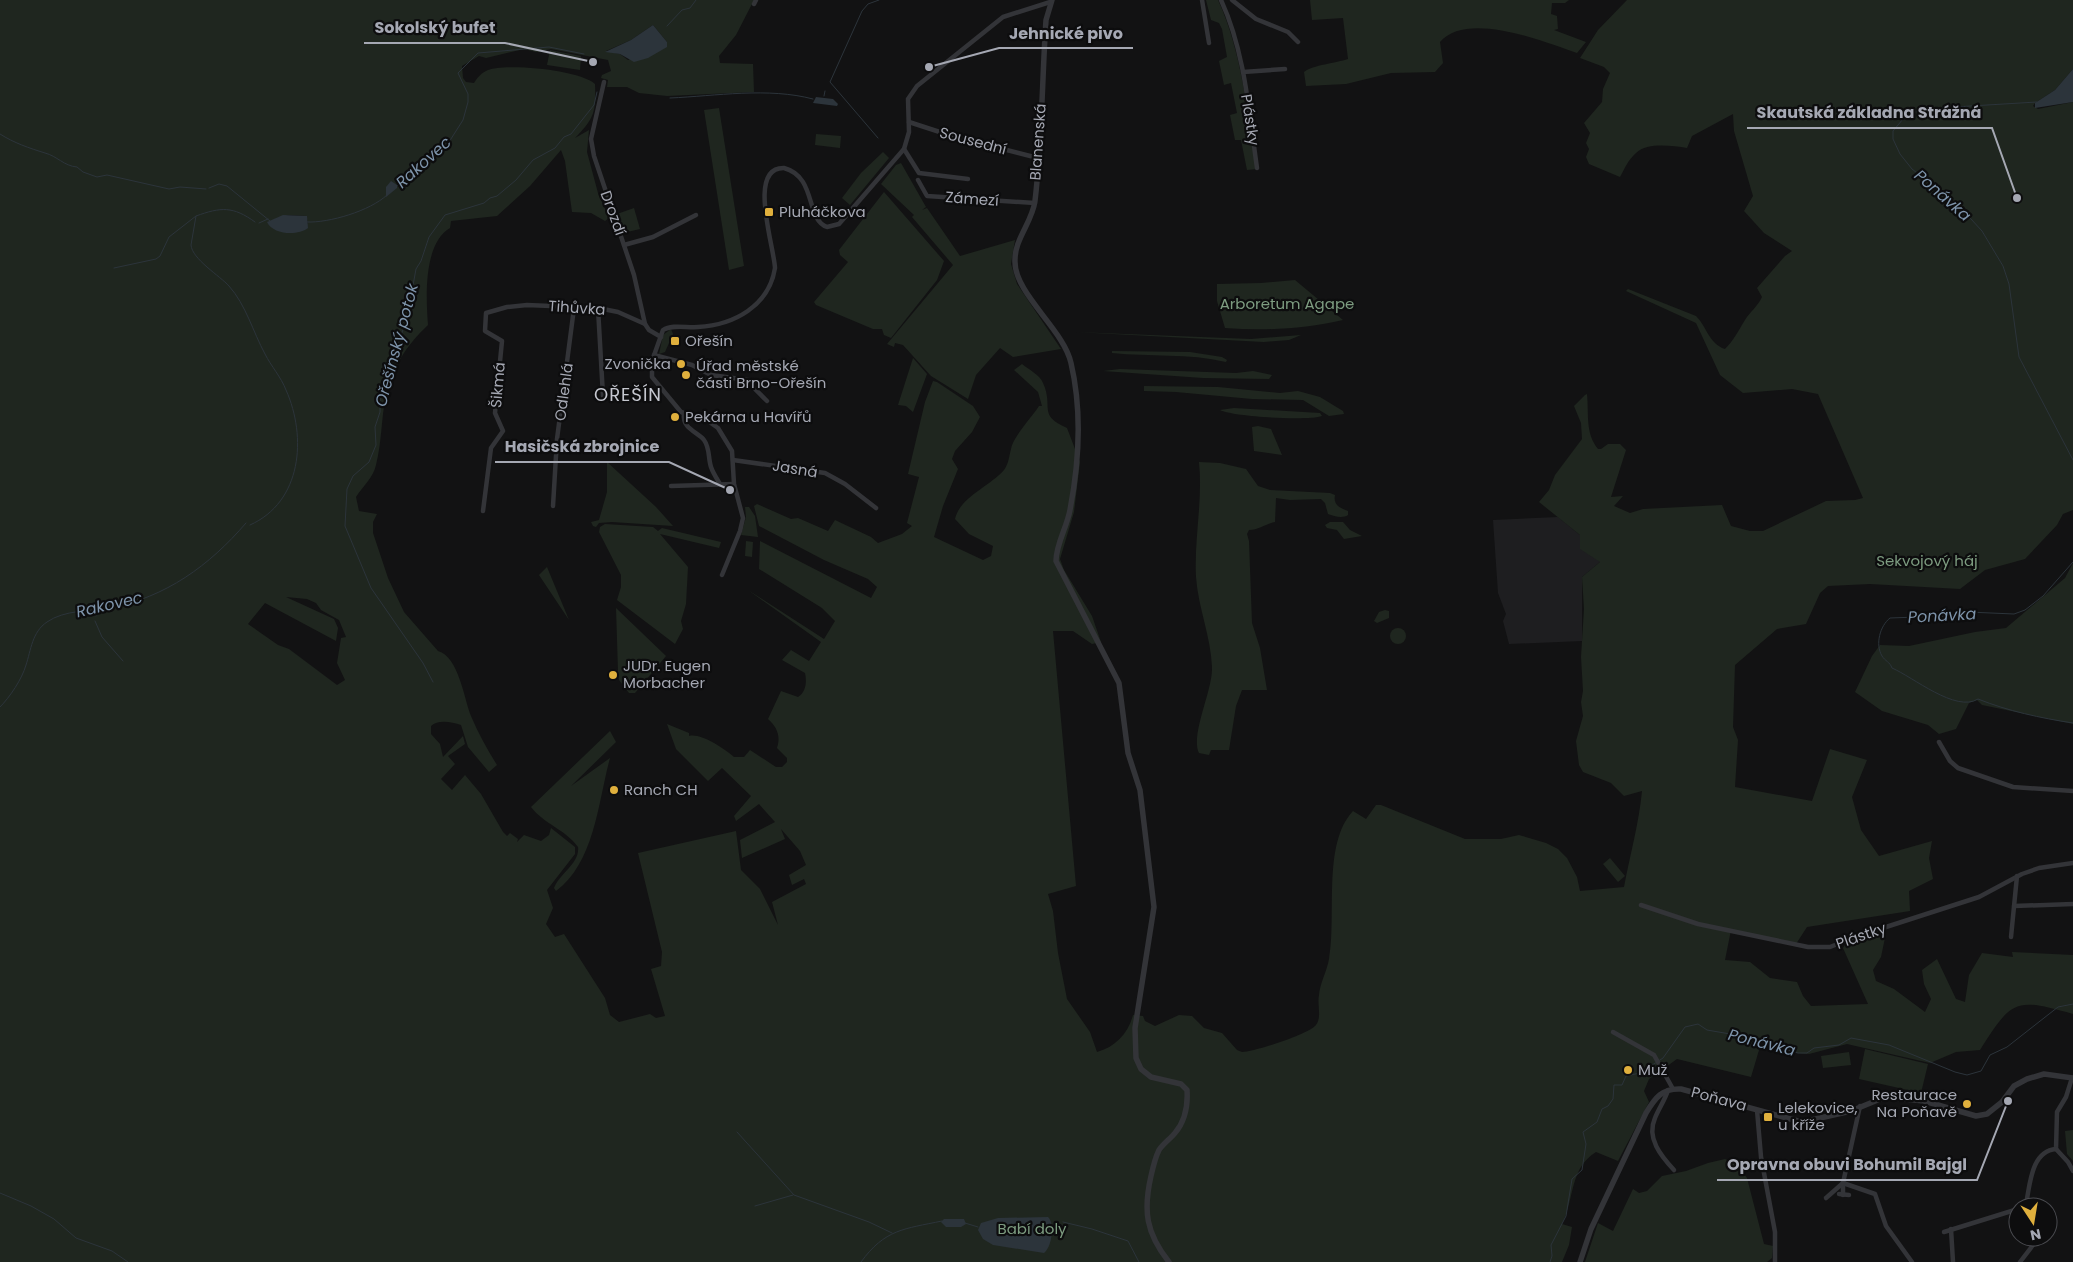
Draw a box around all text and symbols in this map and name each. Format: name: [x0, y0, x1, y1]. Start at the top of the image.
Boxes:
callout: Sokolský bufet: [364, 12, 505, 43]
text: Sokolský bufet: [375, 16, 495, 39]
callout: Jehnické pivo: [999, 17, 1133, 48]
text: Jehnické pivo: [1009, 22, 1123, 45]
street label: Plástky: [1236, 93, 1265, 148]
callout: Skautská základna Strážná: [1747, 97, 1992, 128]
text: Skautská základna Strážná: [1757, 101, 1981, 124]
street label: Blanenská: [1024, 103, 1051, 181]
street label: Sousední: [937, 122, 1009, 160]
water label: Rakovec: [391, 131, 456, 194]
water label: Ponávka: [1909, 164, 1976, 227]
street label: Zámezí: [945, 186, 1000, 211]
street label: Drozdí: [596, 187, 631, 239]
place label: Pluháčkova: [779, 201, 866, 222]
marker: Pluháčkova: [763, 206, 775, 218]
water label: Ořešínský potok: [369, 280, 424, 409]
park label: Arboretum Agape: [1220, 293, 1354, 314]
street label: Tihůvka: [548, 295, 606, 320]
place label: Ořešín: [685, 330, 733, 351]
marker: Ořešín: [669, 335, 681, 347]
place label: Zvonička: [605, 353, 671, 374]
place label: Úřad městské části Brno-Ořešín: [696, 355, 826, 393]
marker: Zvonička: [675, 358, 687, 370]
street label: Šikmá: [485, 361, 510, 409]
street label: Odlehlá: [549, 362, 578, 422]
marker: Úřad městské části Brno-Ořešín: [680, 369, 692, 381]
district label: OŘEŠÍN: [594, 382, 662, 407]
place label: Pekárna u Havířů: [685, 406, 812, 427]
marker: Pekárna u Havířů: [669, 411, 681, 423]
callout: Hasičská zbrojnice: [495, 431, 669, 462]
text: Hasičská zbrojnice: [505, 435, 659, 458]
street label: Jasná: [771, 455, 819, 482]
park label: Sekvojový háj: [1876, 550, 1978, 571]
water label: Rakovec: [74, 586, 145, 623]
water label: Ponávka: [1907, 602, 1977, 629]
place label: JUDr. Eugen Morbacher: [623, 655, 711, 693]
marker: JUDr. Eugen Morbacher: [607, 669, 619, 681]
place label: Ranch CH: [624, 779, 698, 800]
marker: Ranch CH: [608, 784, 620, 796]
street label: Plástky: [1833, 917, 1889, 954]
water label: Ponávka: [1726, 1023, 1798, 1062]
place label: Muž: [1638, 1059, 1668, 1080]
marker: Muž: [1622, 1064, 1634, 1076]
street label: Poňava: [1689, 1081, 1749, 1116]
place label: Restaurace Na Poňavě: [1871, 1084, 1957, 1122]
place label: Lelekovice, u kříže: [1778, 1097, 1858, 1135]
marker: Restaurace Na Poňavě: [1961, 1098, 1973, 1110]
marker: Lelekovice, u kříže: [1762, 1111, 1774, 1123]
callout: Opravna obuvi Bohumil Bajgl: [1717, 1149, 1977, 1180]
text: Opravna obuvi Bohumil Bajgl: [1727, 1153, 1967, 1176]
north arrow: [2008, 1197, 2058, 1247]
park label: Babí doly: [997, 1218, 1067, 1239]
text: N: [2028, 1224, 2043, 1246]

